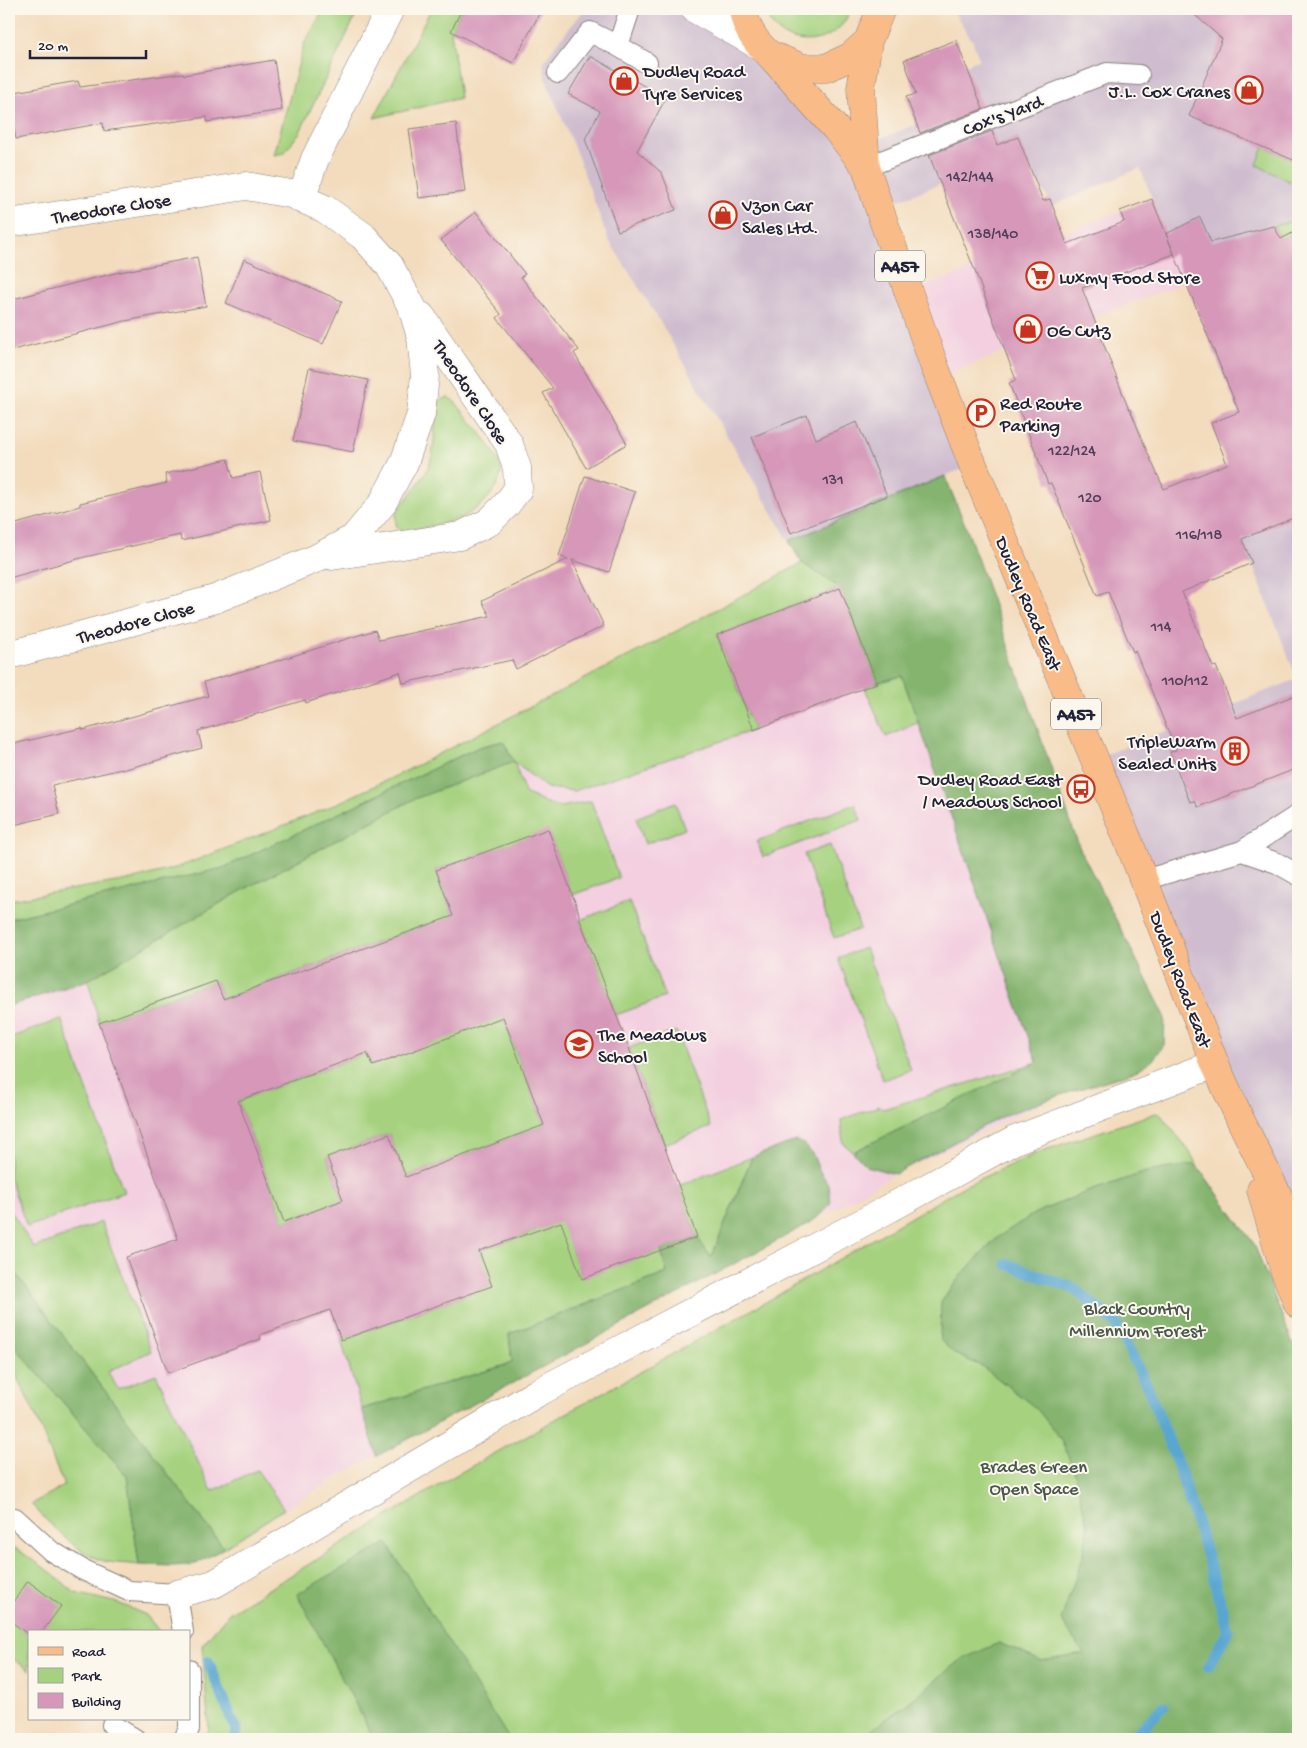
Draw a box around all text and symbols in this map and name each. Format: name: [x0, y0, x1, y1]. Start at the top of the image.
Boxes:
scale bar: [30, 28, 146, 60]
text: 20 m: [38, 38, 68, 56]
place label: Dudley Road Tyre Services: [641, 62, 747, 107]
shop icon: Dudley Road Tyre Services: [609, 66, 639, 96]
shop icon: J.L. Cox Cranes: [1234, 75, 1264, 105]
place label: J.L. Cox Cranes: [1108, 82, 1231, 105]
street label: Cox's Yard: [960, 91, 1048, 143]
house number: 142/144: [945, 169, 994, 188]
street label: Theodore Close: [49, 190, 173, 231]
place label: Vzon Car Sales Ltd.: [741, 196, 819, 241]
shop icon: Vzon Car Sales Ltd.: [708, 200, 738, 230]
house number: 138/140: [967, 226, 1018, 245]
road number: A457: [875, 250, 925, 282]
supermarket icon: Luxmy Food Store: [1025, 261, 1055, 291]
place label: Luxmy Food Store: [1059, 268, 1200, 291]
shop icon: OG Cutz: [1013, 314, 1043, 344]
place label: OG Cutz: [1047, 321, 1111, 344]
street label: Theodore Close: [425, 336, 512, 449]
place label: Red Route Parking: [999, 394, 1082, 439]
parking icon: Red Route Parking: [966, 398, 996, 428]
house number: 122/124: [1047, 443, 1096, 462]
house number: 131: [821, 472, 844, 491]
house number: 120: [1077, 490, 1102, 509]
house number: 116/118: [1175, 527, 1223, 546]
street label: Dudley Road East: [987, 532, 1066, 677]
street label: Theodore Close: [74, 598, 197, 651]
house number: 114: [1150, 619, 1172, 638]
house number: 110/112: [1161, 673, 1208, 692]
road number: A457: [1051, 699, 1101, 730]
place label: TripleWarm Sealed Units: [1118, 732, 1217, 777]
building icon: TripleWarm Sealed Units: [1220, 736, 1250, 766]
place label: Dudley Road East / Meadows School: [917, 770, 1064, 815]
bus stop icon: Dudley Road East / Meadows School: [1066, 774, 1096, 804]
street label: Dudley Road East: [1142, 907, 1216, 1053]
place label: The Meadows School: [597, 1025, 707, 1070]
school or university icon: The Meadows School: [564, 1029, 594, 1059]
park label: Black Country Millennium Forest: [1069, 1299, 1207, 1344]
park label: Brades Green Open Space: [980, 1457, 1087, 1502]
legend: [28, 1630, 190, 1720]
text: Road: [72, 1644, 106, 1662]
text: Park: [71, 1668, 102, 1686]
text: Building: [71, 1694, 121, 1712]

